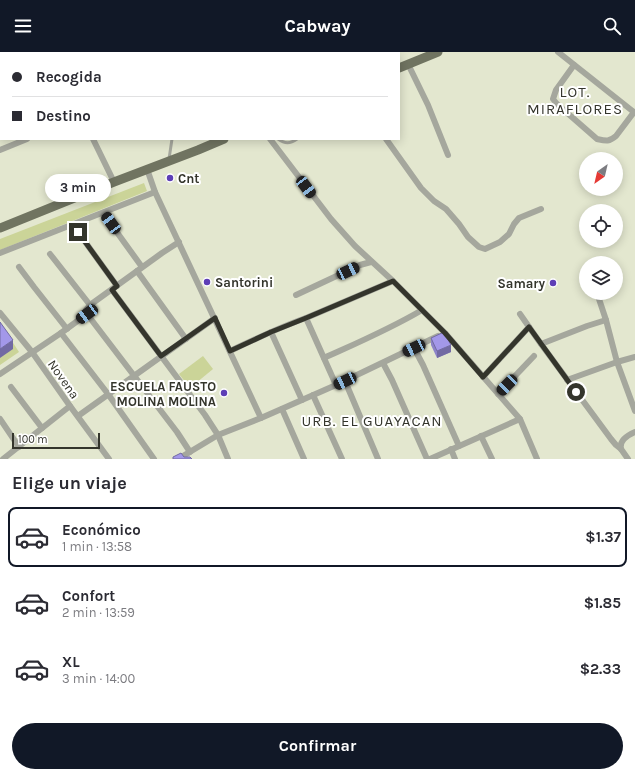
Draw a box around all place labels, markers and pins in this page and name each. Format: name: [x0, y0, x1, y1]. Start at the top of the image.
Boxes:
place label: Cnt: [178, 171, 199, 186]
marker: Cnt: [165, 173, 175, 183]
place label: Santorini: [215, 275, 273, 290]
place label: Samary: [498, 276, 545, 291]
marker: Santorini: [202, 277, 212, 287]
marker: Samary: [548, 278, 558, 288]
place label: ESCUELA FAUSTO MOLINA MOLINA: [110, 379, 216, 409]
marker: ESCUELA FAUSTO MOLINA MOLINA: [219, 388, 229, 398]

